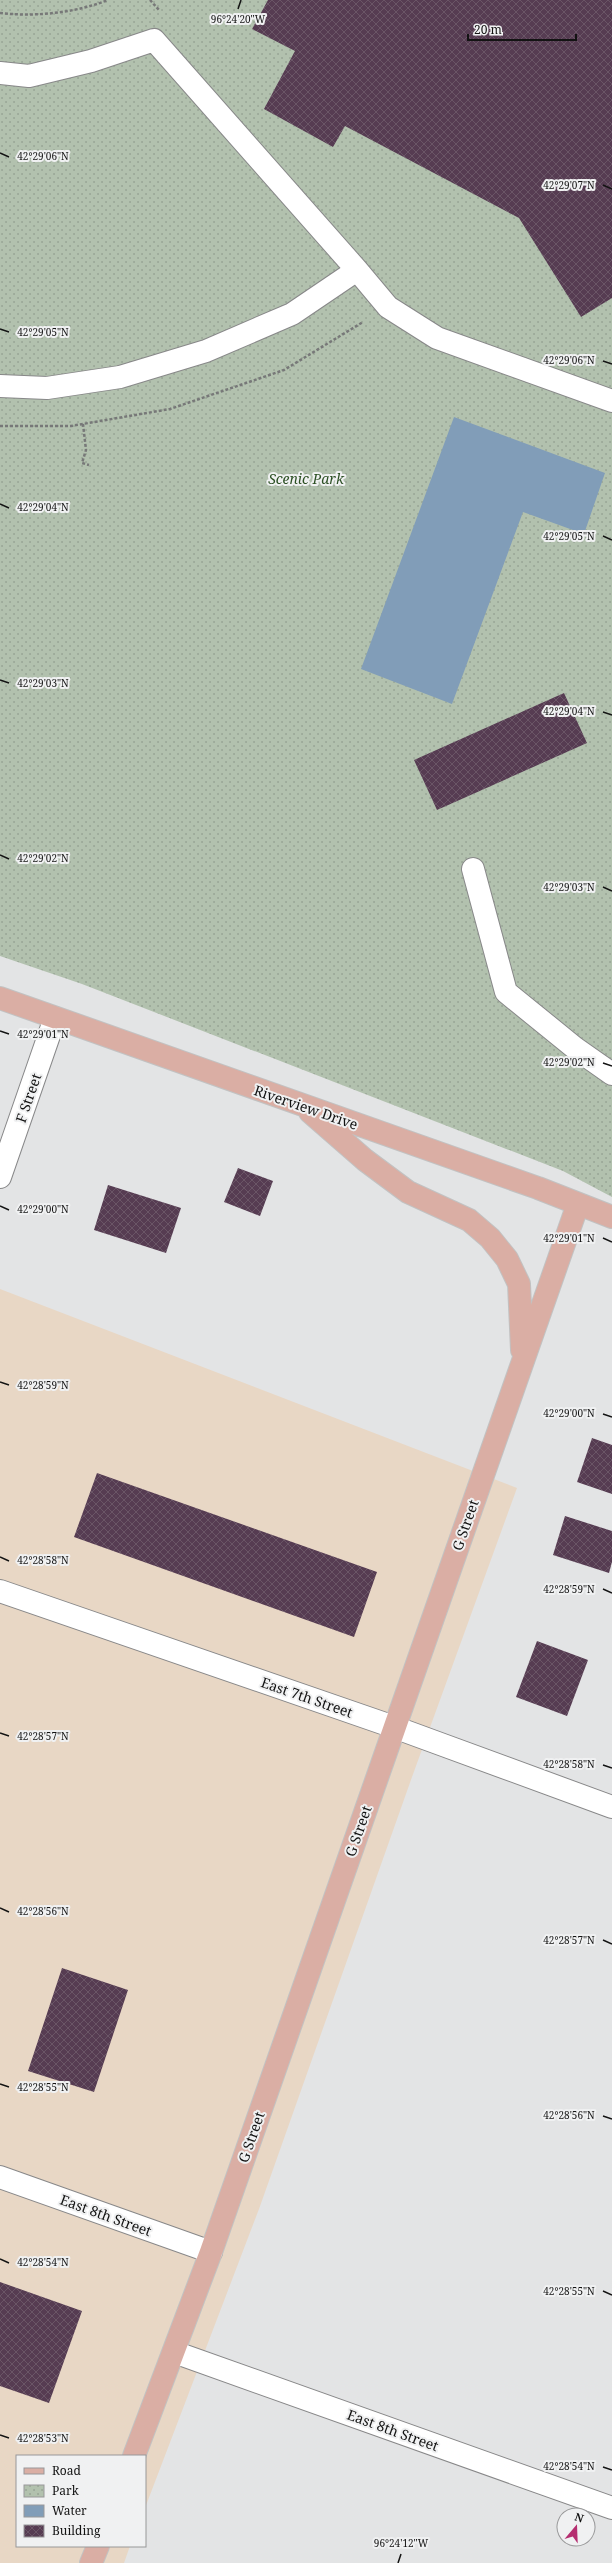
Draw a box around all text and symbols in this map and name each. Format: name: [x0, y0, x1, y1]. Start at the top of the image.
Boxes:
text: 96°24'20"W: [211, 12, 266, 26]
scale bar: [468, 16, 576, 42]
text: 20 m: [474, 21, 502, 38]
text: 42°29'06"N: [17, 149, 69, 163]
text: 42°29'07"N: [543, 178, 595, 192]
text: 42°29'05"N: [17, 325, 69, 339]
text: 42°29'06"N: [543, 353, 595, 367]
park label: Scenic Park: [268, 469, 345, 488]
text: 42°29'04"N: [17, 500, 69, 514]
text: 42°29'05"N: [543, 529, 595, 543]
text: 42°29'03"N: [17, 676, 69, 690]
text: 42°29'04"N: [543, 704, 595, 718]
text: 42°29'02"N: [17, 851, 69, 865]
text: 42°29'03"N: [543, 880, 595, 894]
text: 42°29'01"N: [17, 1027, 69, 1041]
text: 42°29'02"N: [543, 1055, 595, 1069]
street label: F Street: [11, 1071, 45, 1125]
street label: Riverview Drive: [252, 1080, 360, 1134]
text: 42°29'00"N: [17, 1202, 69, 1216]
text: 42°29'01"N: [543, 1231, 595, 1245]
text: 42°28'59"N: [17, 1378, 69, 1392]
text: 42°29'00"N: [543, 1406, 595, 1420]
street label: G Street: [447, 1497, 483, 1553]
text: 42°28'58"N: [17, 1553, 69, 1567]
text: 42°28'59"N: [543, 1582, 595, 1596]
street label: East 7th Street: [259, 1672, 355, 1722]
text: 42°28'57"N: [17, 1729, 69, 1743]
text: 42°28'58"N: [543, 1757, 595, 1771]
street label: G Street: [340, 1803, 376, 1859]
text: 42°28'56"N: [17, 1904, 69, 1918]
text: 42°28'57"N: [543, 1933, 595, 1947]
text: 42°28'55"N: [17, 2080, 69, 2094]
text: 42°28'56"N: [543, 2108, 595, 2122]
street label: G Street: [233, 2109, 269, 2165]
street label: East 8th Street: [58, 2190, 154, 2240]
text: 42°28'54"N: [17, 2255, 69, 2269]
text: 42°28'55"N: [543, 2284, 595, 2298]
street label: East 8th Street: [345, 2405, 441, 2455]
text: 42°28'53"N: [17, 2431, 69, 2445]
legend: [16, 2455, 146, 2547]
text: 42°28'54"N: [543, 2459, 595, 2473]
text: Road: [52, 2462, 82, 2479]
text: Park: [52, 2482, 80, 2499]
text: Water: [52, 2502, 87, 2519]
north arrow: [556, 2507, 596, 2547]
text: N: [573, 2509, 586, 2526]
text: Building: [52, 2522, 101, 2539]
text: 96°24'12"W: [374, 2536, 429, 2550]

